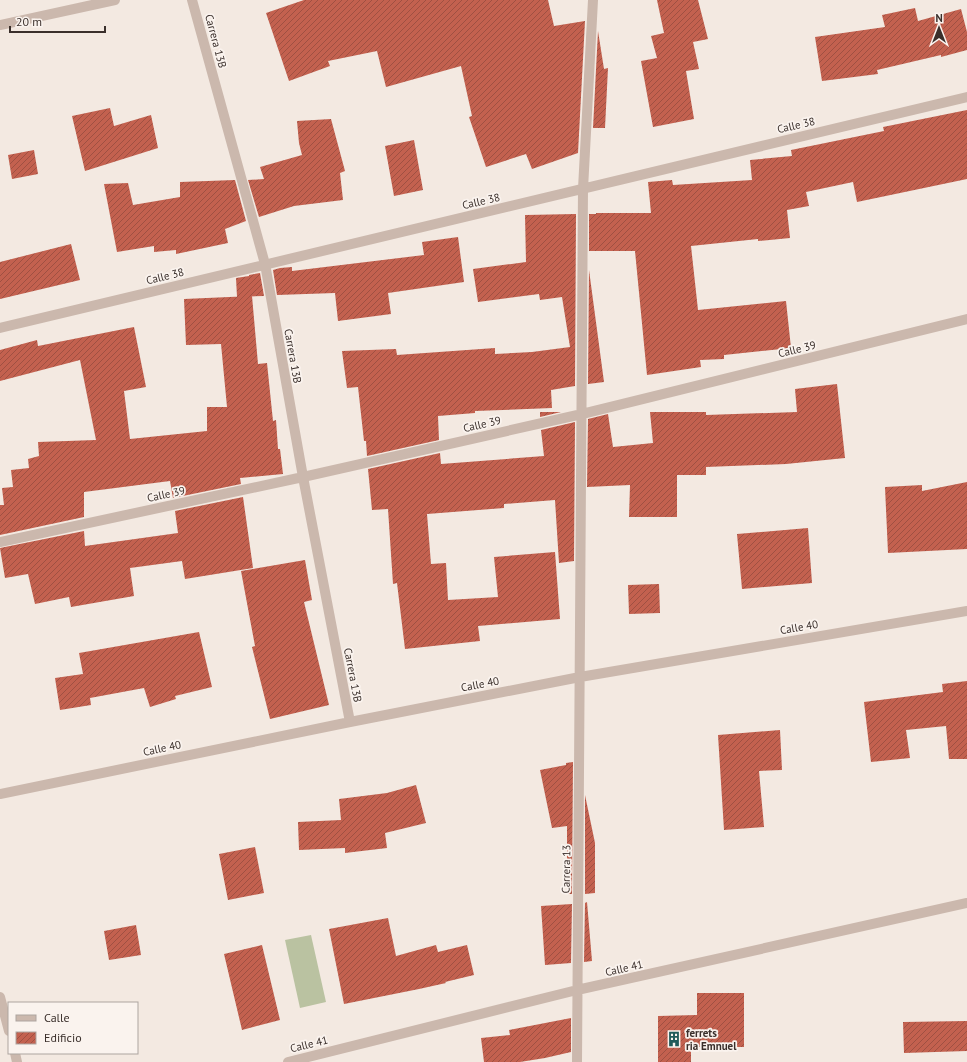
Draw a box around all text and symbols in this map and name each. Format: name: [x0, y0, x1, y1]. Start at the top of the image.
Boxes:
scale bar: [10, 8, 105, 34]
north arrow: [919, 8, 959, 48]
text: N: [935, 11, 943, 25]
street label: Carrera 13B: [202, 13, 230, 69]
text: 20 m: [16, 14, 42, 29]
street label: Calle 38: [776, 114, 816, 136]
street label: Calle 38: [461, 190, 501, 212]
street label: Calle 38: [145, 265, 185, 287]
street label: Carrera 13B: [281, 328, 305, 384]
street label: Calle 39: [777, 338, 817, 360]
street label: Calle 39: [462, 413, 502, 435]
street label: Calle 39: [146, 483, 186, 505]
street label: Calle 40: [779, 617, 819, 637]
street label: Carrera 13B: [341, 647, 365, 703]
street label: Calle 40: [460, 673, 500, 695]
street label: Calle 40: [142, 737, 182, 759]
street label: Carrera 13: [559, 845, 573, 893]
street label: Calle 41: [604, 957, 644, 979]
legend: [8, 1002, 138, 1054]
text: Calle: [44, 1010, 70, 1025]
place label: ferrets ria Emnuel: [686, 1026, 737, 1053]
text: Edificio: [44, 1030, 82, 1045]
building icon: ferrets ria Emnuel: [665, 1030, 683, 1048]
street label: Calle 41: [289, 1033, 329, 1055]

